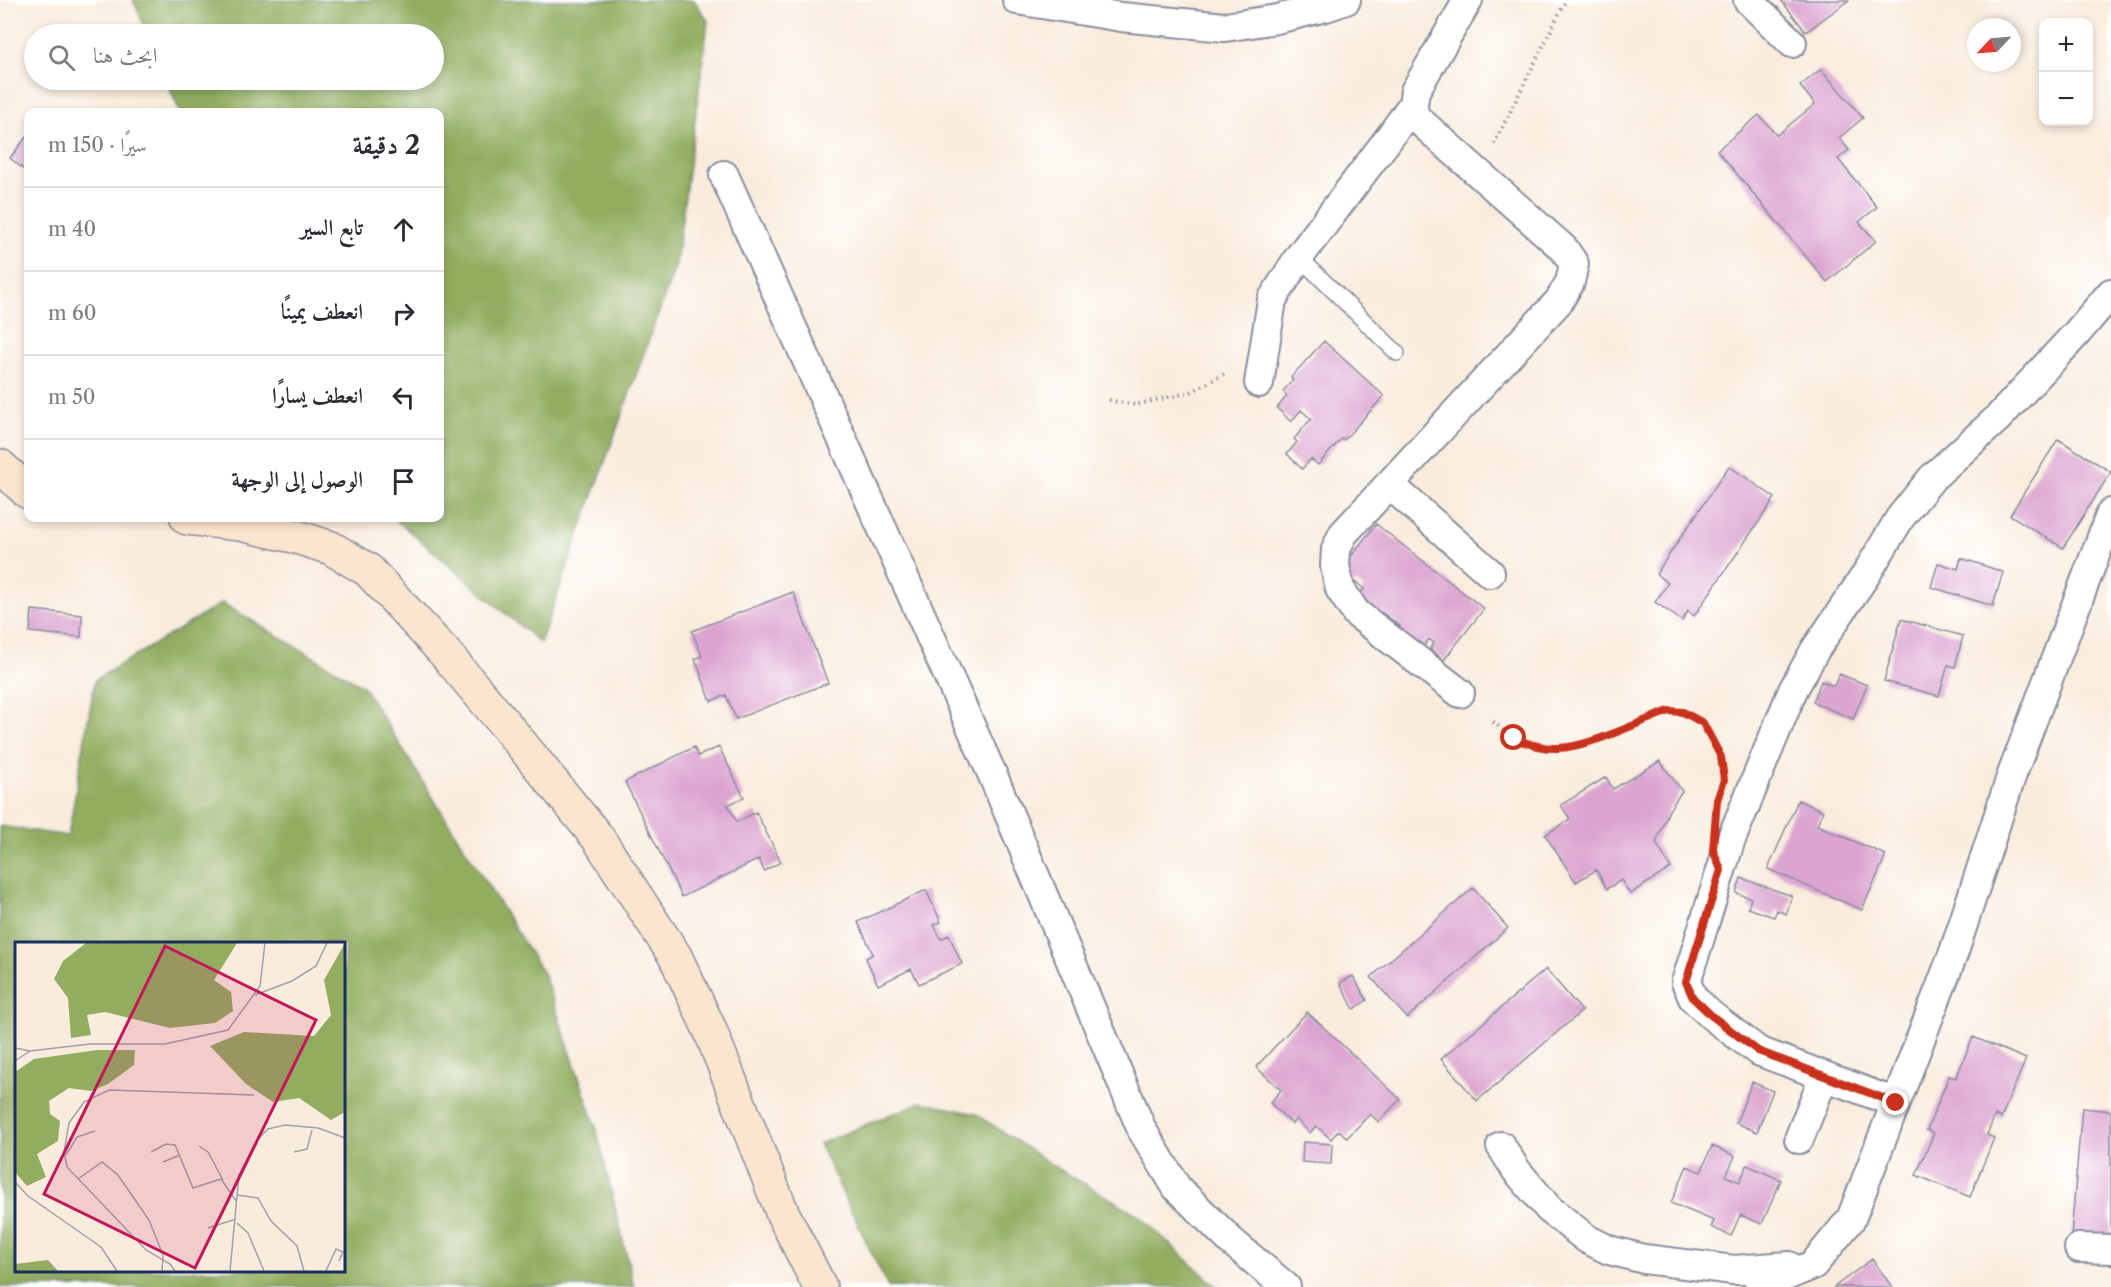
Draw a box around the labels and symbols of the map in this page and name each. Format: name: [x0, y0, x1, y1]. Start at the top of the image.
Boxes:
north arrow: [1967, 18, 2021, 72]
route start: [1500, 724, 1526, 750]
inset map: [15, 942, 345, 1272]
route end: [1882, 1089, 1908, 1115]

